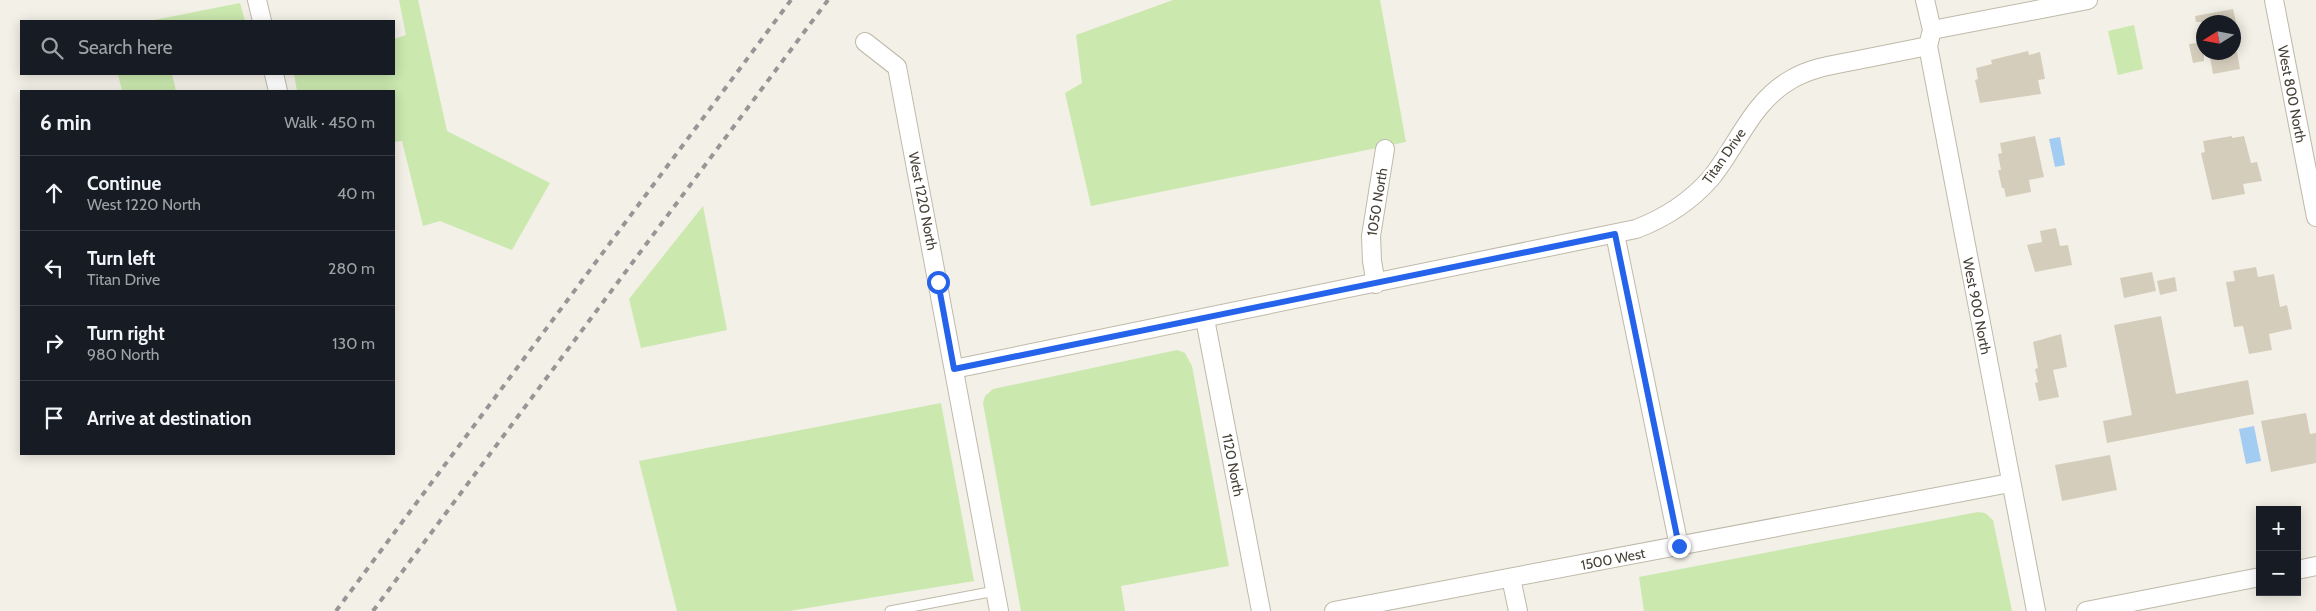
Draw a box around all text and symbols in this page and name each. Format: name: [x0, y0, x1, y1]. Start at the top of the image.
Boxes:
north arrow: [2196, 15, 2241, 60]
search box: [20, 20, 395, 75]
icon: search: [38, 34, 66, 62]
text: Search here: [78, 36, 172, 59]
street label: West 800 North: [2274, 44, 2310, 144]
text: 6 min: [40, 110, 91, 135]
text: Walk · 450 m: [284, 113, 375, 132]
street label: Titan Drive: [1698, 125, 1750, 187]
street label: West 1220 North: [905, 150, 941, 252]
street label: 1050 North: [1363, 167, 1391, 237]
text: Continue: [87, 172, 161, 195]
icon: ahead: [40, 179, 68, 207]
text: 40 m: [337, 184, 375, 203]
text: West 1220 North: [87, 195, 201, 214]
text: Turn left: [87, 247, 155, 270]
icon: left: [40, 254, 68, 282]
street label: West 900 North: [1959, 256, 1995, 356]
text: 280 m: [328, 259, 375, 278]
text: Titan Drive: [87, 270, 160, 289]
route start: [927, 271, 950, 294]
text: Turn right: [87, 322, 165, 345]
icon: right: [40, 329, 68, 357]
text: 130 m: [332, 334, 375, 353]
text: 980 North: [87, 345, 160, 364]
icon: arrive: [40, 404, 68, 432]
text: Arrive at destination: [87, 407, 251, 430]
street label: 1120 North: [1218, 432, 1248, 498]
map controls: [2256, 506, 2301, 596]
button: +: [2256, 506, 2301, 551]
route end: [1668, 535, 1691, 558]
street label: 1500 West: [1579, 544, 1647, 574]
button: −: [2256, 551, 2301, 596]

